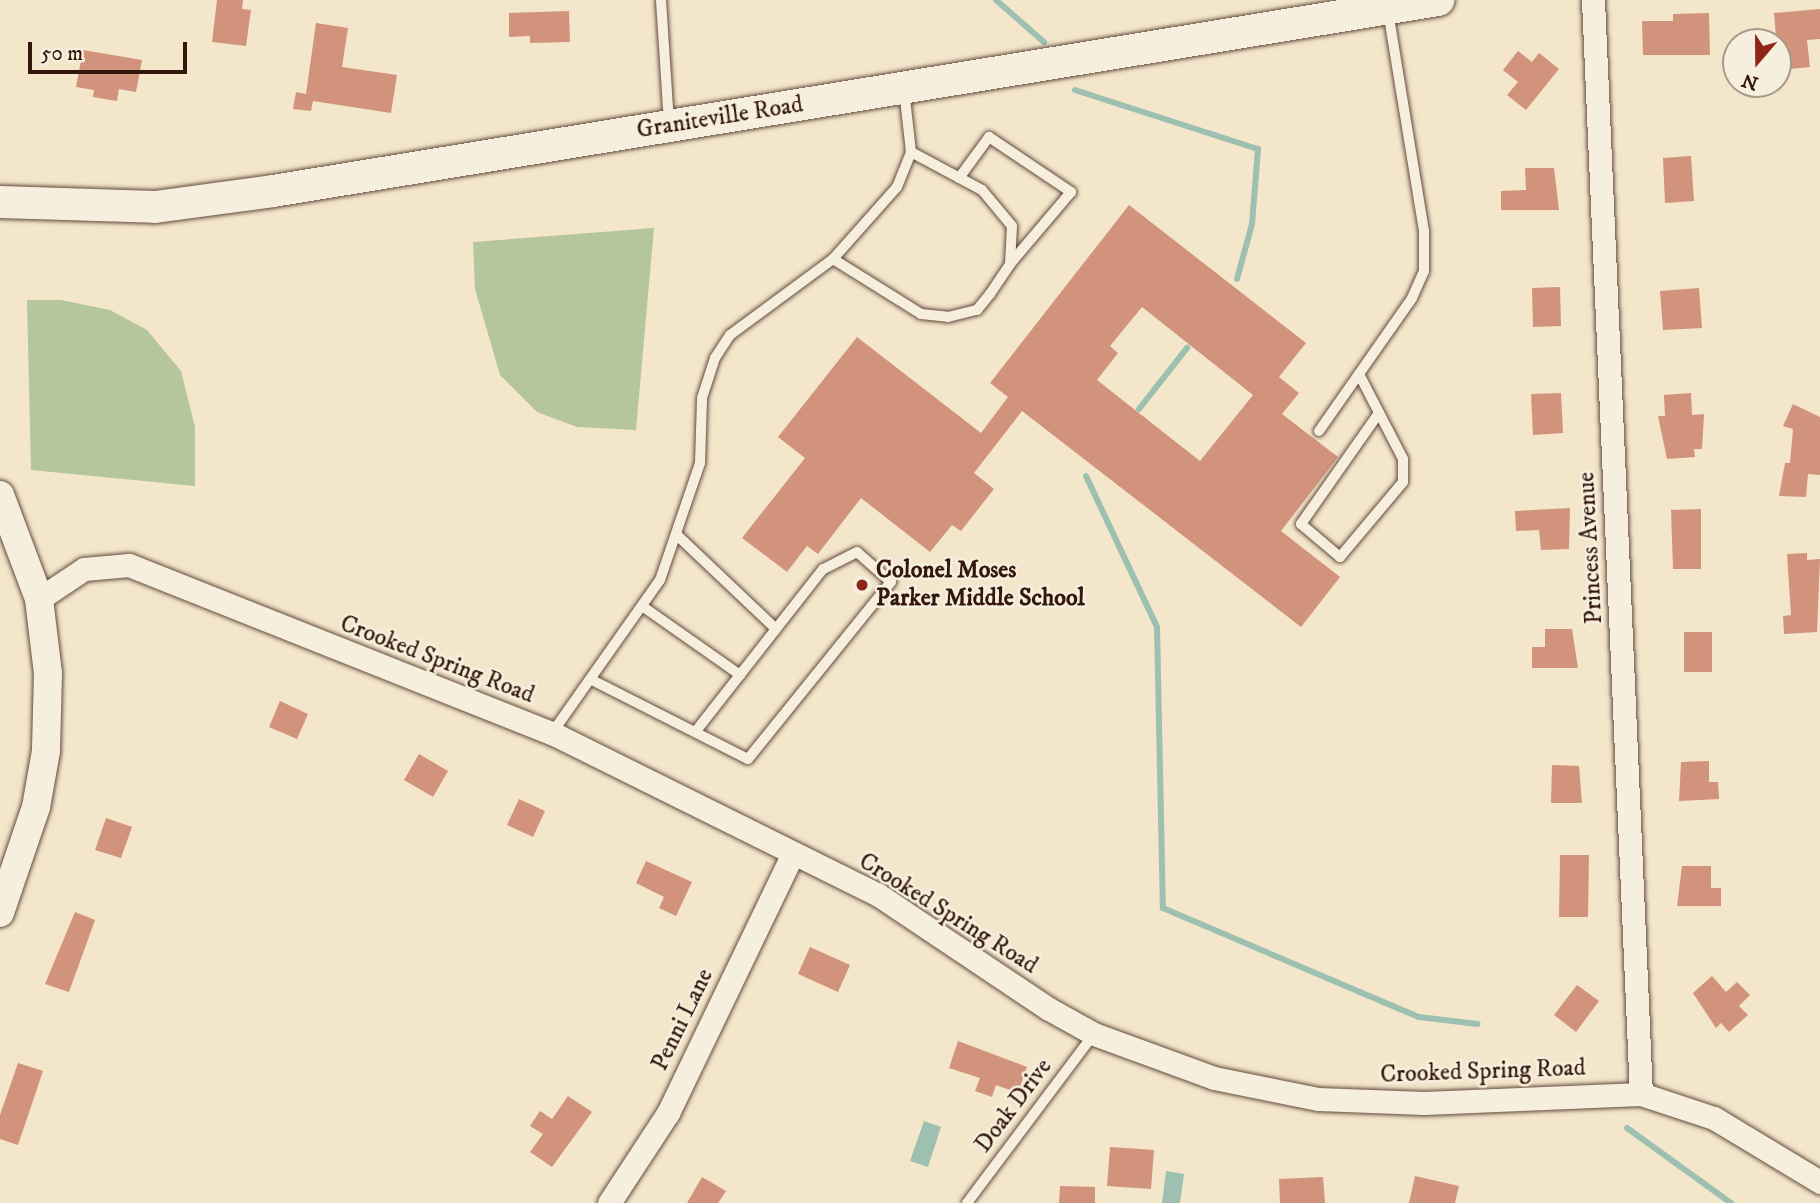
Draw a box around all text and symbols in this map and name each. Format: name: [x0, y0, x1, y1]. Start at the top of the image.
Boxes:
scale bar: [32, 28, 191, 72]
north arrow: [1722, 28, 1792, 98]
text: 50 m: [41, 41, 83, 67]
text: N: [1739, 68, 1762, 95]
street label: Graniteville Road: [635, 91, 805, 145]
street label: Princess Avenue: [1573, 471, 1609, 625]
place label: Colonel Moses Parker Middle School: [876, 557, 1085, 613]
marker: Colonel Moses Parker Middle School: [854, 577, 870, 593]
street label: Crooked Spring Road: [336, 610, 538, 710]
street label: Crooked Spring Road: [853, 847, 1043, 981]
street label: Penni Lane: [646, 964, 720, 1076]
street label: Doak Drive: [969, 1053, 1059, 1159]
street label: Crooked Spring Road: [1380, 1054, 1586, 1090]

